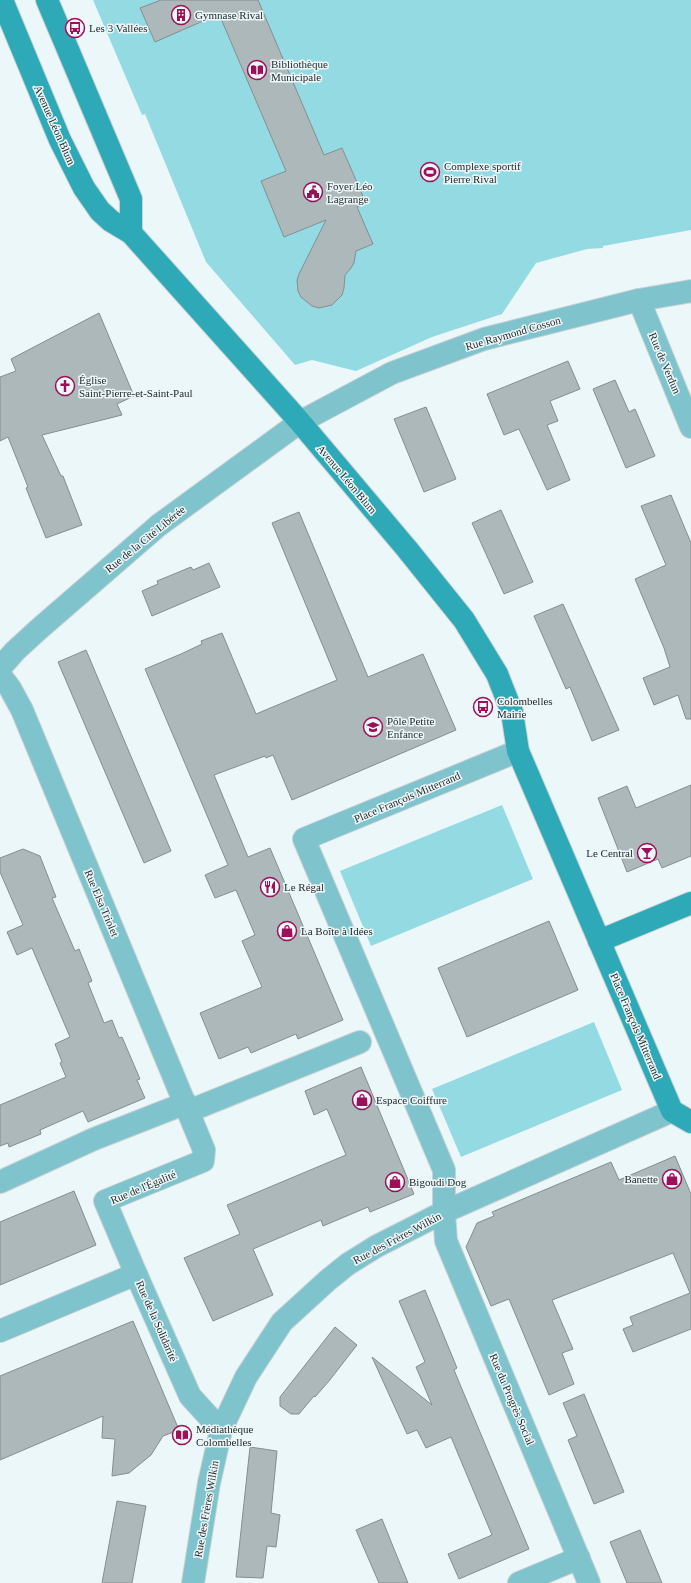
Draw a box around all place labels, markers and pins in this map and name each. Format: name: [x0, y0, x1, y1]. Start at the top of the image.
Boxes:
building icon: Gymnase Rival: [170, 4, 192, 26]
place label: Gymnase Rival: [195, 9, 263, 21]
bus stop icon: Les 3 Vallées: [64, 17, 86, 39]
place label: Les 3 Vallées: [89, 22, 147, 34]
place label: Bibliothèque Municipale: [271, 58, 328, 83]
library icon: Bibliothèque Municipale: [246, 59, 268, 81]
place label: Complexe sportif Pierre Rival: [444, 160, 521, 185]
sports icon: Complexe sportif Pierre Rival: [419, 161, 441, 183]
place label: Foyer Léo Lagrange: [327, 180, 373, 205]
public building icon: Foyer Léo Lagrange: [302, 181, 324, 203]
place label: Église Saint-Pierre-et-Saint-Paul: [79, 374, 193, 399]
church icon: Église Saint-Pierre-et-Saint-Paul: [54, 375, 76, 397]
place label: Colombelles Mairie: [497, 695, 553, 720]
bus stop icon: Colombelles Mairie: [472, 696, 494, 718]
place label: Pôle Petite Enfance: [387, 715, 434, 740]
school or university icon: Pôle Petite Enfance: [362, 716, 384, 738]
bar icon: Le Central: [636, 842, 658, 864]
place label: Le Central: [586, 847, 633, 859]
restaurant icon: Le Régal: [259, 876, 281, 898]
place label: Le Régal: [284, 881, 324, 893]
shop icon: La Boîte à Idées: [276, 920, 298, 942]
place label: La Boîte à Idées: [301, 925, 373, 937]
shop icon: Espace Coiffure: [351, 1089, 373, 1111]
place label: Espace Coiffure: [376, 1094, 447, 1106]
shop icon: Banette: [661, 1168, 683, 1190]
shop icon: Bigoudi Dog: [384, 1171, 406, 1193]
place label: Banette: [624, 1173, 658, 1185]
place label: Bigoudi Dog: [409, 1176, 467, 1188]
place label: Médiathèque Colombelles: [196, 1423, 254, 1448]
library icon: Médiathèque Colombelles: [171, 1424, 193, 1446]

